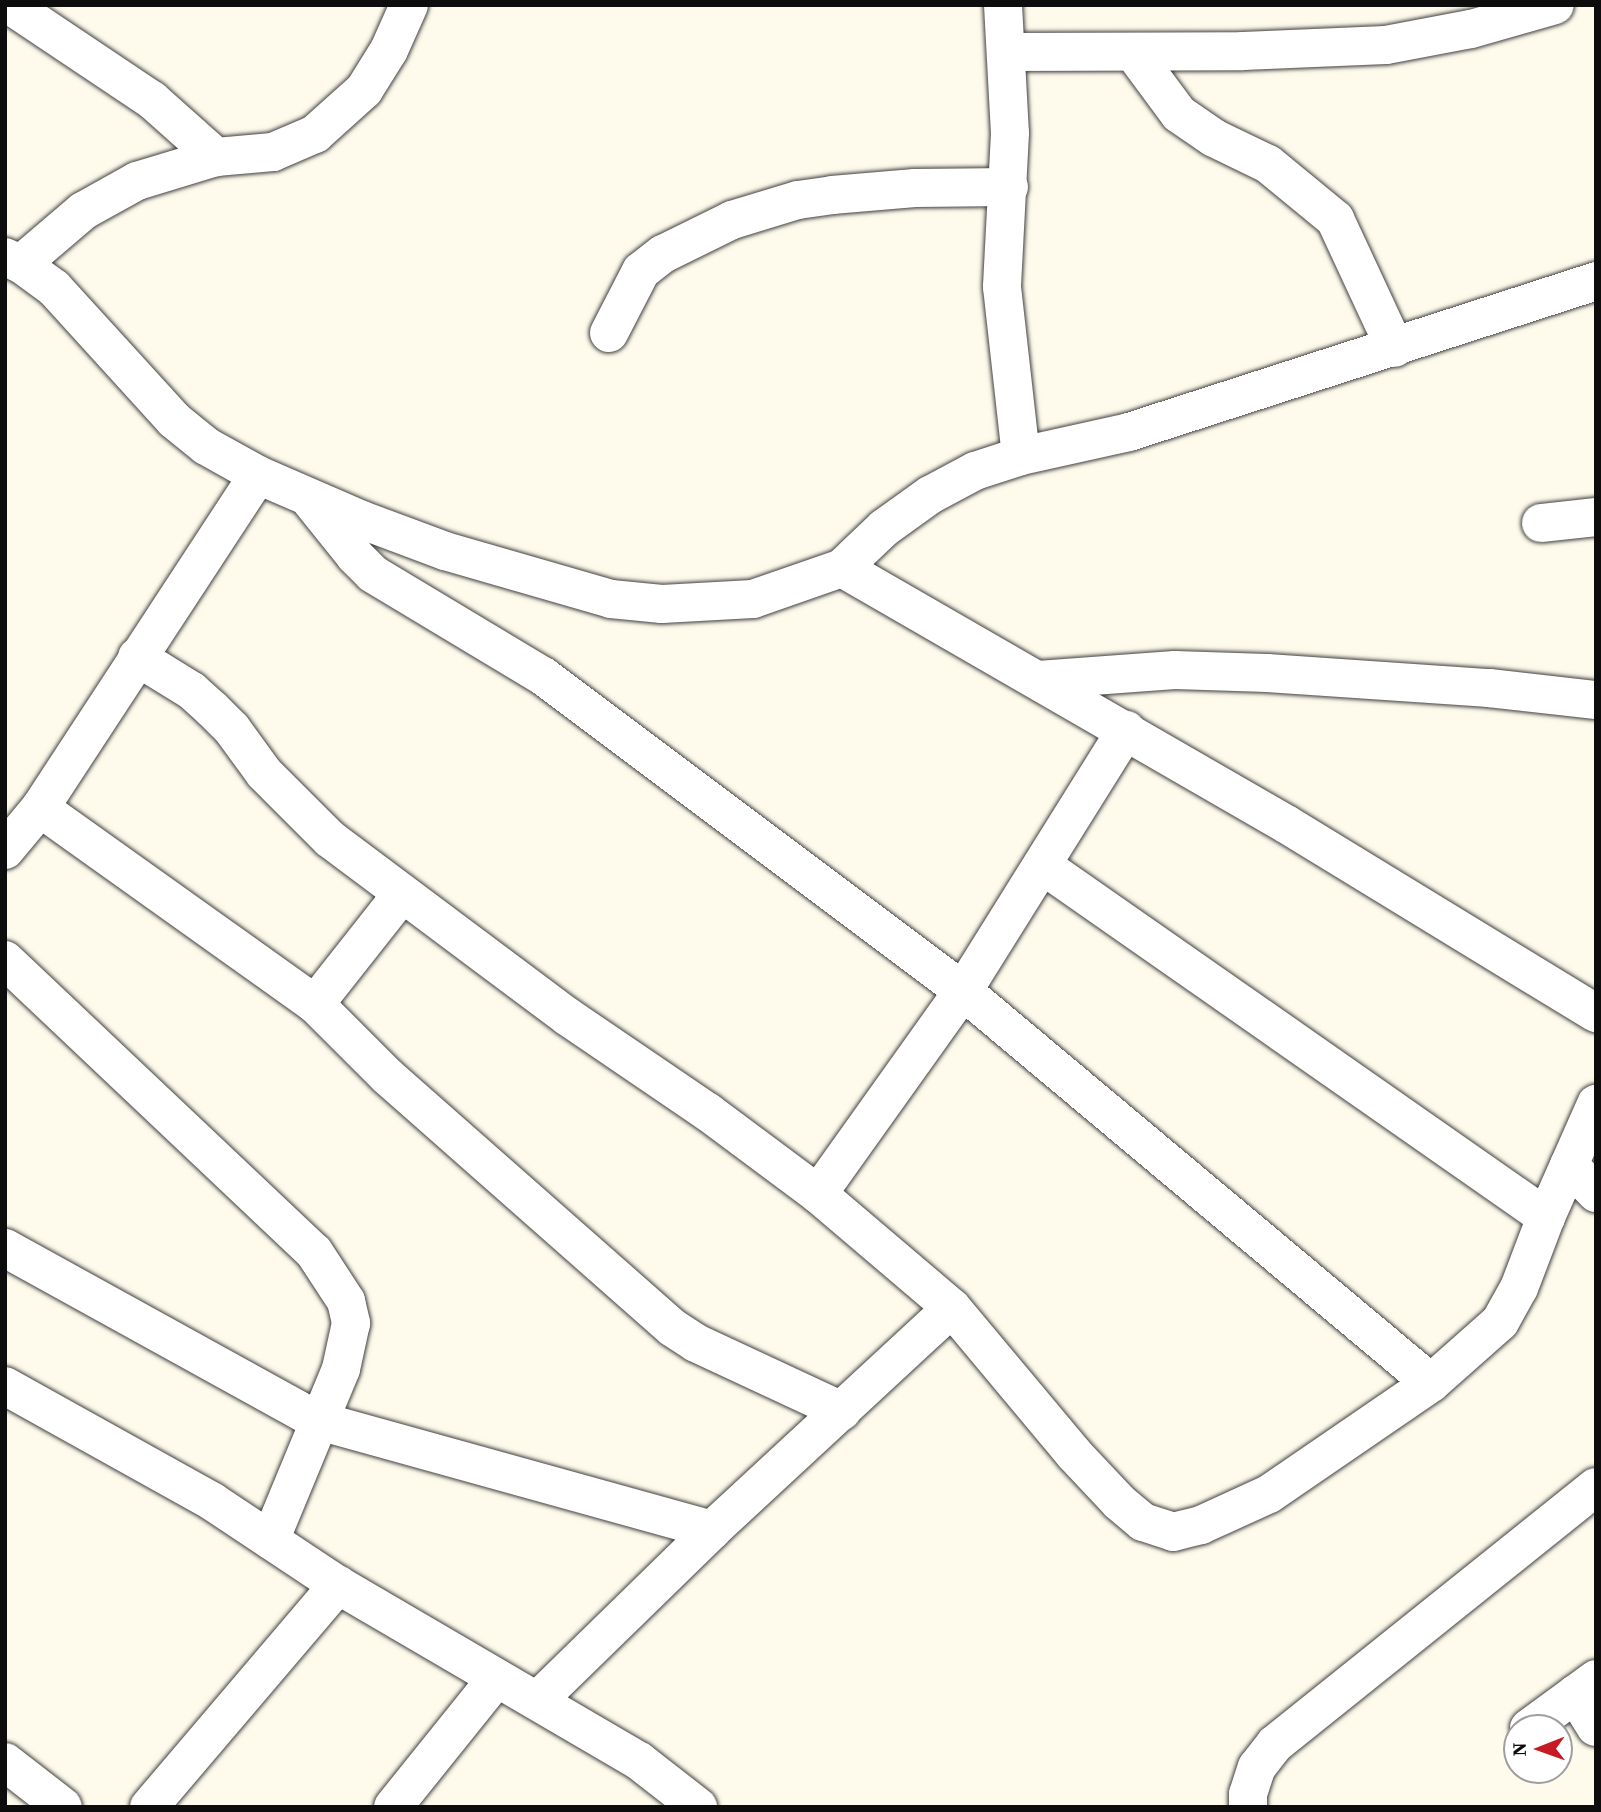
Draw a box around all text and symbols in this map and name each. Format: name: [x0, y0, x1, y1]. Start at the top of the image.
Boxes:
north arrow: [1503, 1714, 1573, 1784]
text: N: [1506, 1742, 1532, 1756]

